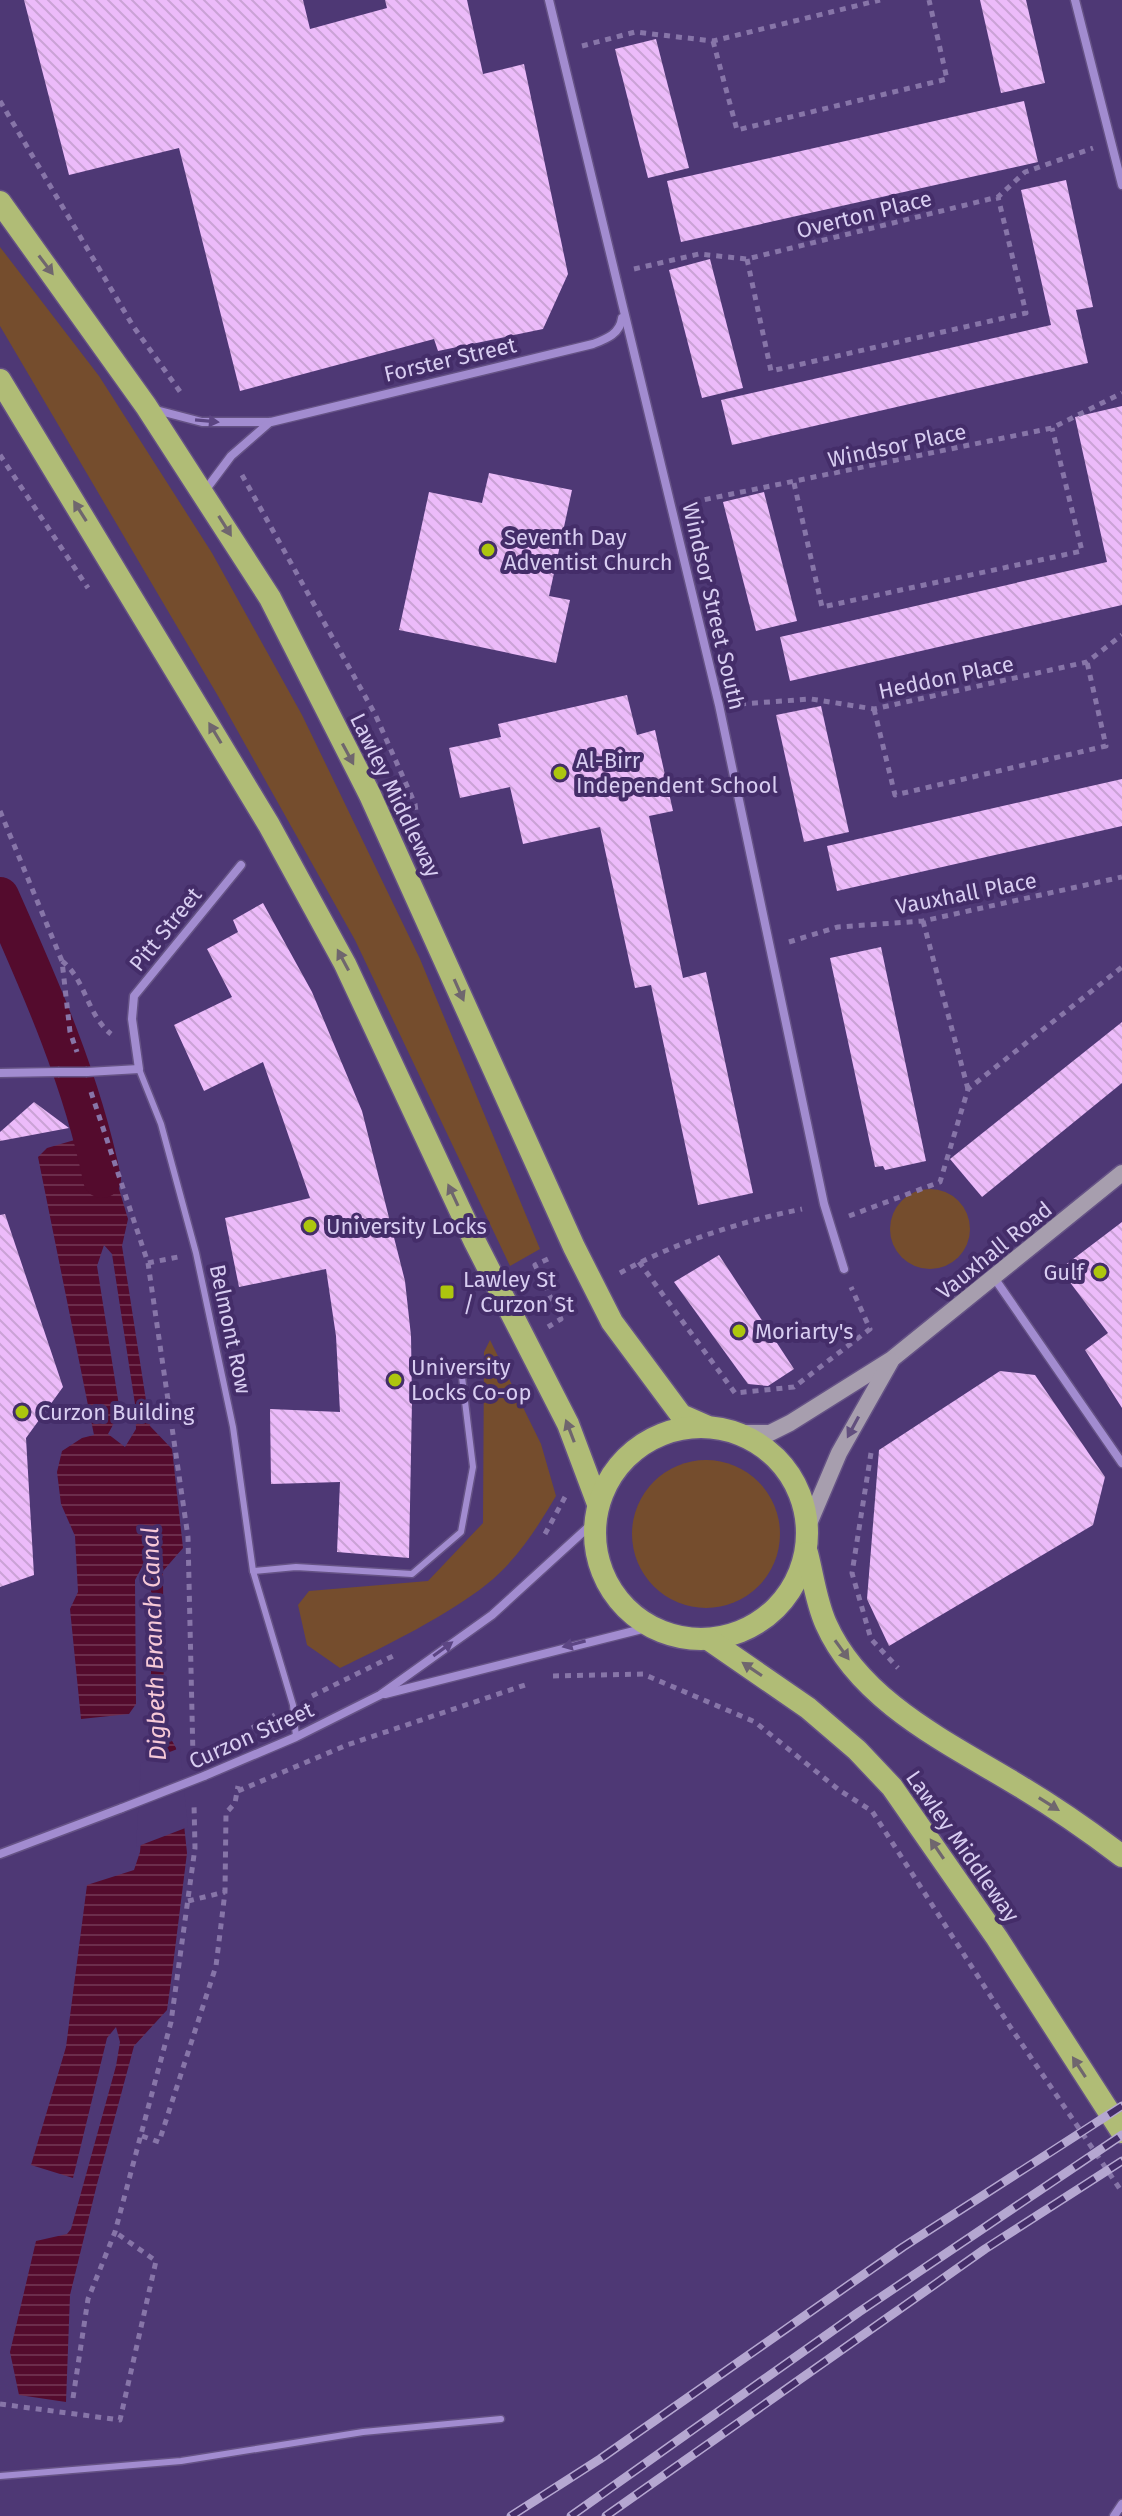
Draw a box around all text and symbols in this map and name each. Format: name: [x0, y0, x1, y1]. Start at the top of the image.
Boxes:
street label: Overton Place: [794, 185, 935, 244]
one-way arrow: [38, 255, 54, 275]
street label: Forster Street: [381, 331, 519, 388]
one-way arrow: [195, 415, 220, 428]
street label: Windsor Place: [825, 418, 969, 473]
one-way arrow: [73, 500, 87, 522]
street label: Windsor Street South: [677, 500, 750, 712]
one-way arrow: [218, 515, 233, 536]
place label: Seventh Day Adventist Church: [504, 524, 673, 576]
marker: Seventh Day Adventist Church: [479, 541, 497, 559]
street label: Heddon Place: [876, 650, 1016, 705]
street label: Lawley Middleway: [344, 709, 447, 882]
one-way arrow: [208, 722, 222, 744]
one-way arrow: [341, 743, 355, 766]
place label: Al-Birr Independent School: [576, 747, 778, 799]
marker: Al-Birr Independent School: [551, 764, 569, 782]
street label: Vauxhall Place: [893, 867, 1039, 920]
street label: Pitt Street: [123, 882, 208, 977]
one-way arrow: [336, 948, 349, 971]
one-way arrow: [452, 978, 466, 1001]
one-way arrow: [446, 1183, 460, 1207]
street label: Vauxhall Road: [931, 1196, 1058, 1305]
place label: University Locks: [326, 1213, 487, 1240]
marker: University Locks: [301, 1217, 319, 1235]
place label: Gulf: [1043, 1259, 1086, 1286]
street label: Belmont Row: [204, 1262, 257, 1397]
marker: Gulf: [1091, 1263, 1109, 1281]
place label: Lawley St / Curzon St: [463, 1266, 574, 1318]
marker: Lawley St / Curzon St: [438, 1283, 456, 1301]
place label: Moriarty's: [755, 1318, 854, 1345]
marker: Moriarty's: [730, 1322, 748, 1340]
place label: University Locks Co-op: [411, 1354, 532, 1406]
marker: University Locks Co-op: [386, 1371, 404, 1389]
place label: Curzon Building: [38, 1399, 195, 1426]
marker: Curzon Building: [13, 1403, 31, 1421]
one-way arrow: [847, 1416, 860, 1439]
one-way arrow: [563, 1419, 576, 1443]
water label: Digbeth Branch Canal: [136, 1527, 172, 1761]
one-way arrow: [561, 1638, 586, 1650]
one-way arrow: [834, 1640, 849, 1661]
one-way arrow: [433, 1642, 454, 1658]
one-way arrow: [742, 1662, 763, 1677]
street label: Curzon Street: [185, 1696, 318, 1775]
street label: Lawley Middleway: [900, 1765, 1025, 1928]
one-way arrow: [1038, 1797, 1059, 1812]
one-way arrow: [930, 1839, 945, 1860]
one-way arrow: [1072, 2056, 1087, 2077]

